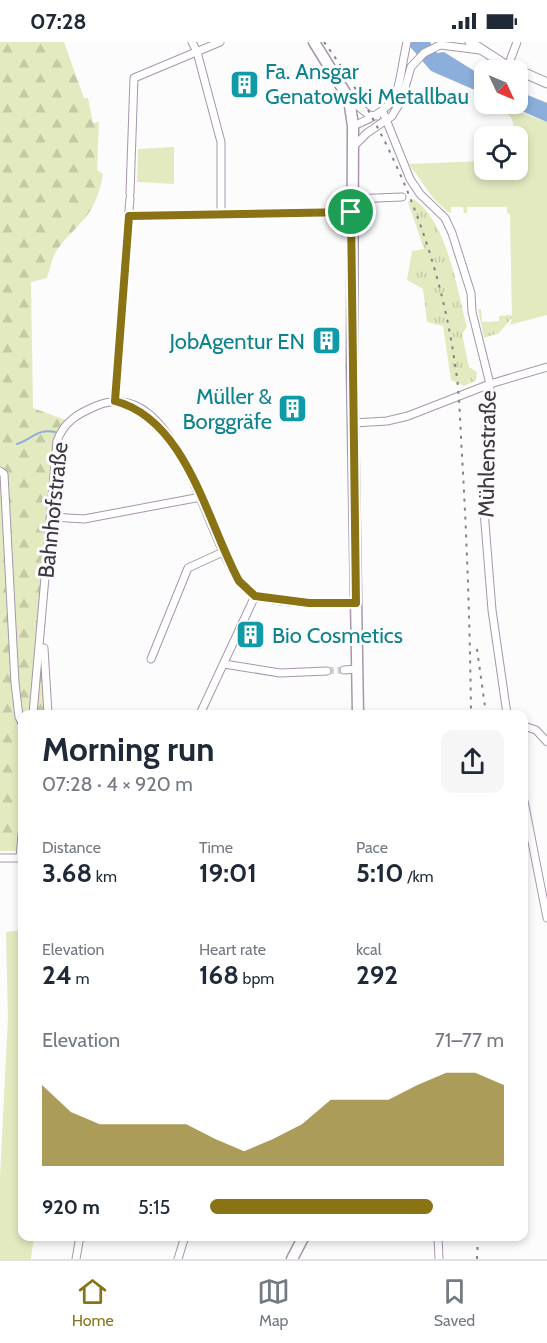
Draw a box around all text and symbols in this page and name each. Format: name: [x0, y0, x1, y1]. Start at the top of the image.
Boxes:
text: 07:28: [30, 8, 87, 35]
place label: Fa. Ansgar Genatowski Metallbau: [265, 58, 469, 110]
north arrow: [474, 60, 528, 114]
map controls: [474, 60, 528, 180]
building icon: Fa. Ansgar Genatowski Metallbau: [228, 68, 260, 100]
button: locate: [474, 126, 528, 180]
pin: [325, 186, 376, 237]
icon: arrive: [334, 195, 367, 228]
building icon: JobAgentur EN: [310, 325, 342, 357]
place label: JobAgentur EN: [169, 328, 305, 355]
place label: Müller & Borggräfe: [182, 383, 273, 435]
street label: Mühlenstraße: [472, 390, 502, 518]
building icon: Müller & Borggräfe: [277, 393, 309, 425]
street label: Bahnhofstraße: [32, 441, 74, 579]
building icon: Bio Cosmetics: [235, 619, 267, 651]
place label: Bio Cosmetics: [272, 622, 403, 649]
text: Morning run: [42, 729, 214, 769]
button: share: [441, 730, 504, 793]
text: 07:28 · 4 × 920 m: [42, 772, 193, 796]
text: Distance: [42, 838, 101, 857]
text: Time: [199, 838, 233, 857]
text: Pace: [356, 838, 388, 857]
text: 3.68: [42, 857, 92, 889]
text: 19:01: [199, 857, 257, 889]
text: 5:10: [356, 857, 404, 889]
text: km: [92, 867, 117, 886]
text: /km: [404, 867, 434, 886]
text: Elevation: [42, 940, 105, 959]
text: Heart rate: [199, 940, 266, 959]
text: kcal: [356, 940, 382, 959]
text: 24: [42, 959, 72, 991]
text: 168: [199, 959, 239, 991]
text: 292: [356, 959, 398, 991]
text: m: [72, 969, 90, 988]
text: bpm: [239, 969, 274, 988]
text: Elevation: [42, 1028, 120, 1052]
text: 71–77 m: [435, 1028, 504, 1052]
text: 920 m: [42, 1195, 100, 1219]
text: 5:15: [138, 1195, 170, 1219]
tab: Home: [72, 1275, 114, 1330]
tab: Map: [257, 1275, 290, 1330]
tab: Saved: [434, 1275, 475, 1330]

